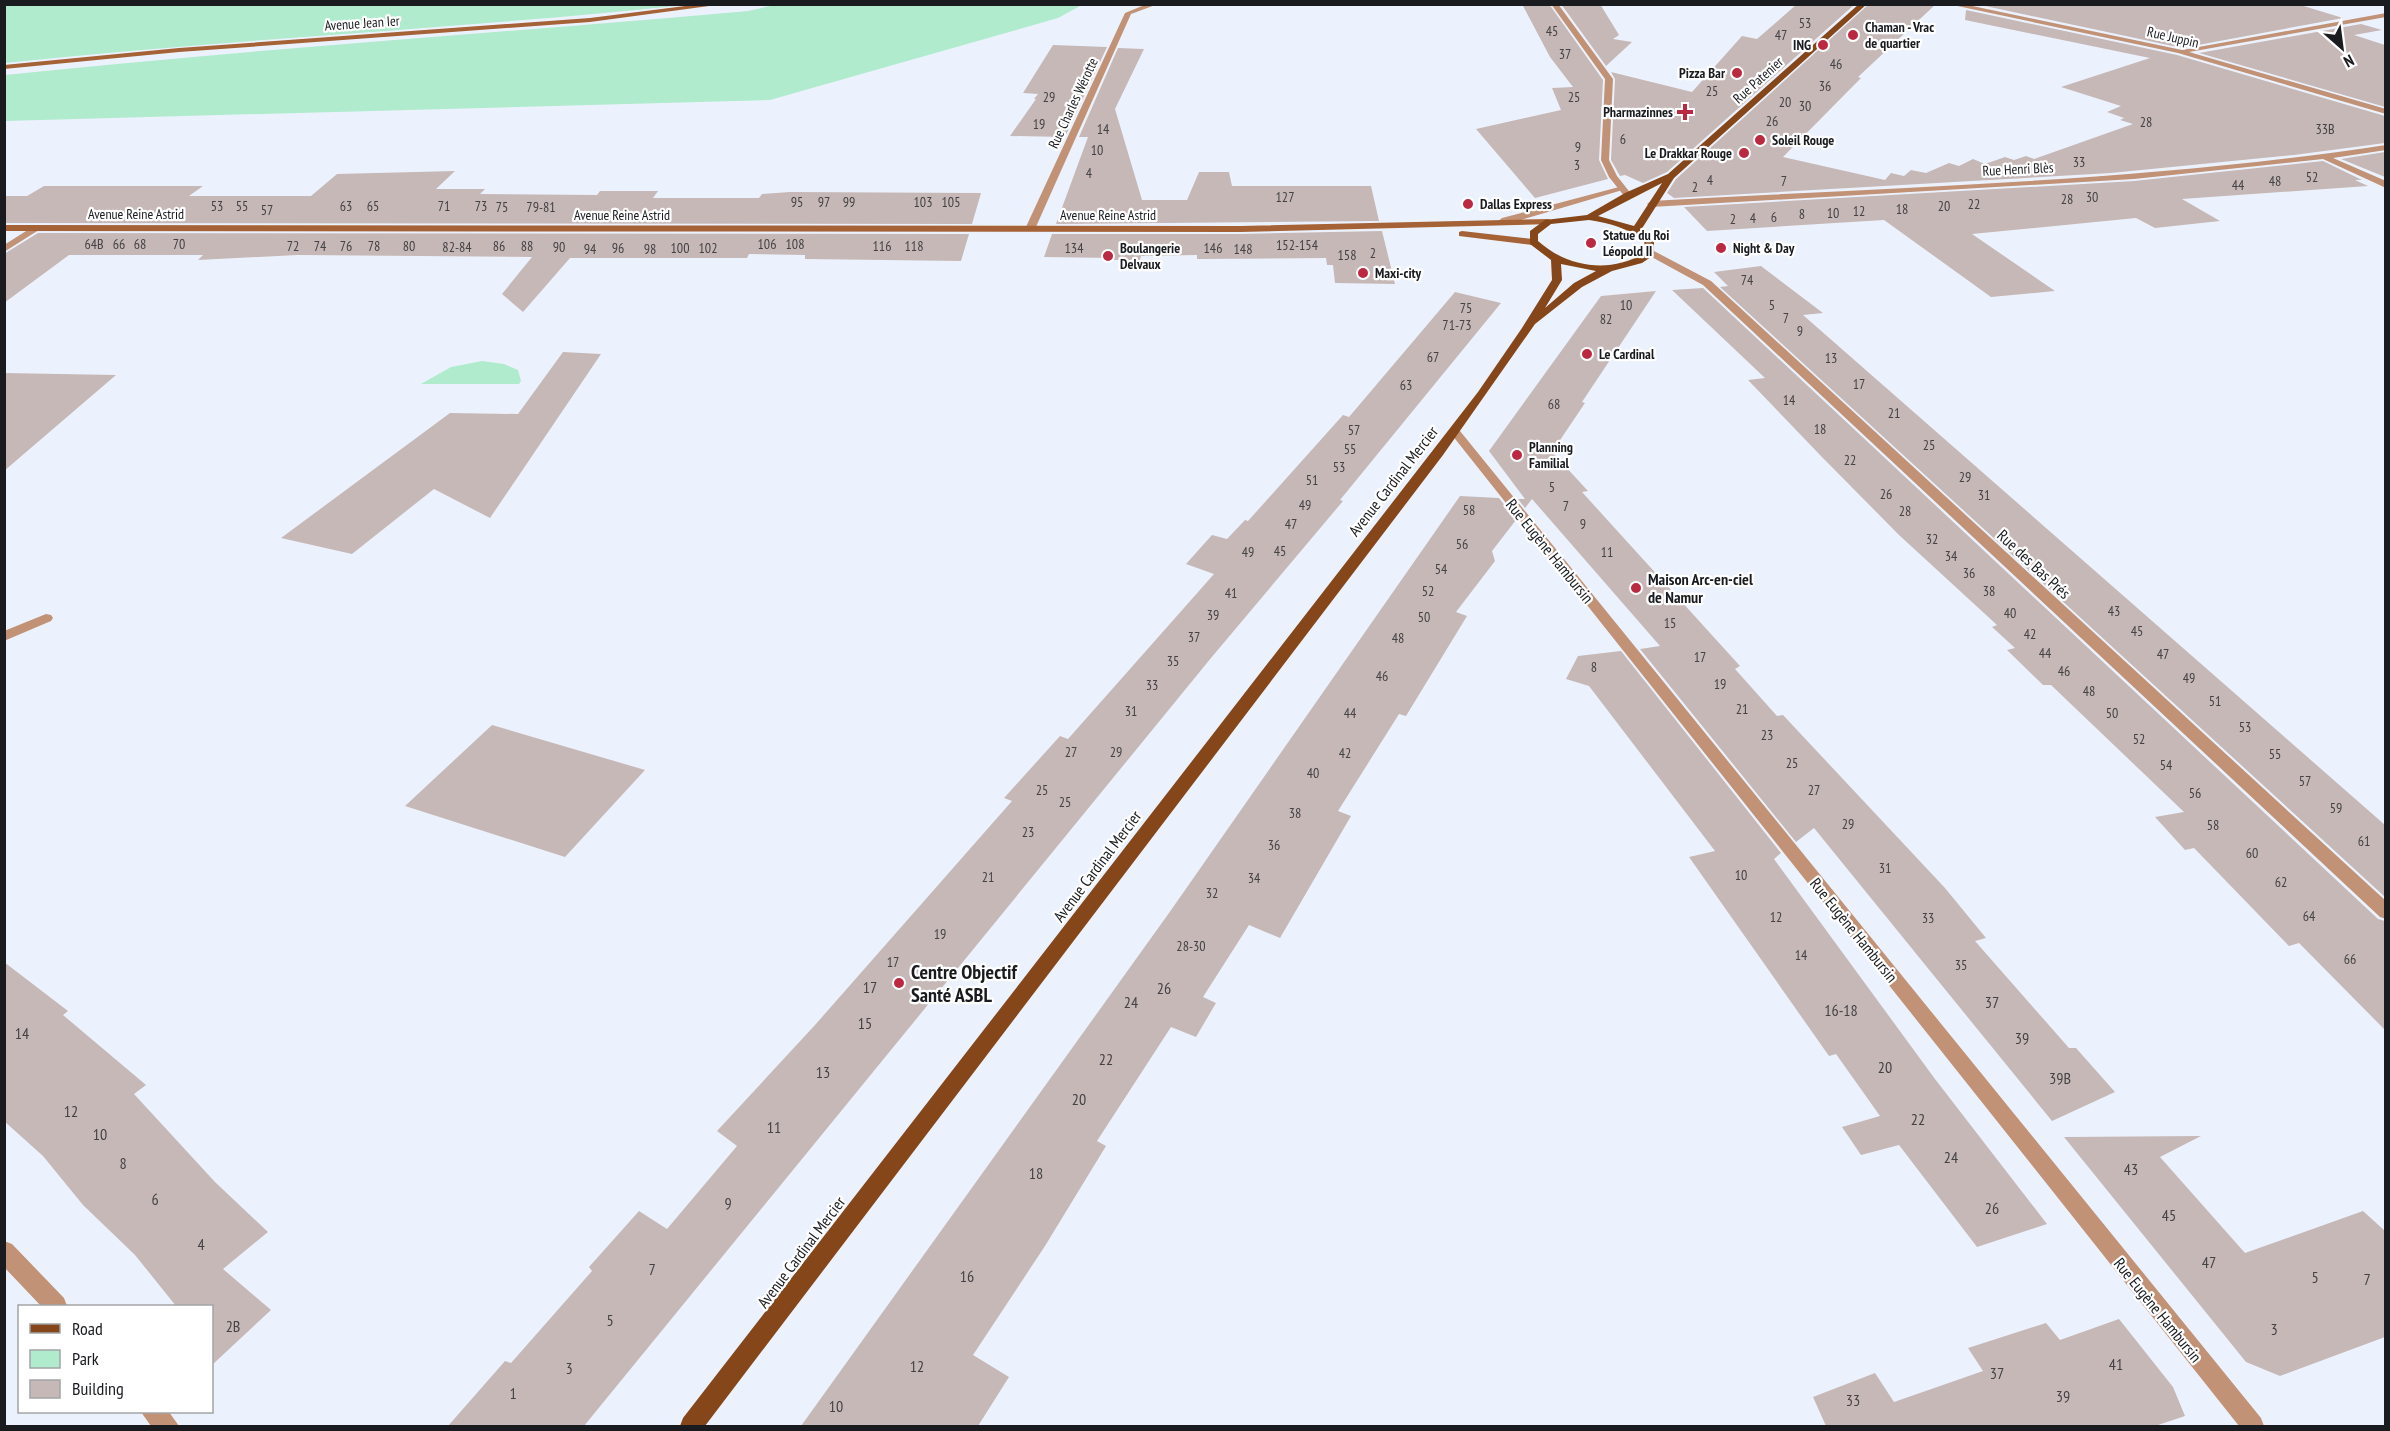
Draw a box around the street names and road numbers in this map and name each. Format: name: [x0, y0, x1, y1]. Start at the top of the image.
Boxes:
street label: Avenue Jean Ier: [324, 11, 400, 35]
street label: Rue Juppin: [2145, 22, 2201, 52]
street label: Rue Patenier: [1729, 53, 1787, 107]
street label: Rue Charles Wérotte: [1044, 55, 1102, 151]
street label: Rue Henri Blès: [1982, 158, 2054, 180]
street label: Avenue Reine Astrid: [88, 205, 184, 223]
street label: Avenue Reine Astrid: [574, 206, 670, 224]
street label: Avenue Reine Astrid: [1060, 206, 1156, 224]
street label: Avenue Cardinal Mercier: [1344, 422, 1443, 540]
street label: Rue Eugène Hambursin: [1502, 495, 1598, 607]
street label: Rue des Bas Prés: [1993, 525, 2075, 603]
street label: Avenue Cardinal Mercier: [1049, 806, 1146, 926]
street label: Rue Eugène Hambursin: [1806, 874, 1902, 986]
street label: Avenue Cardinal Mercier: [753, 1192, 850, 1312]
street label: Rue Eugène Hambursin: [2110, 1254, 2206, 1366]

